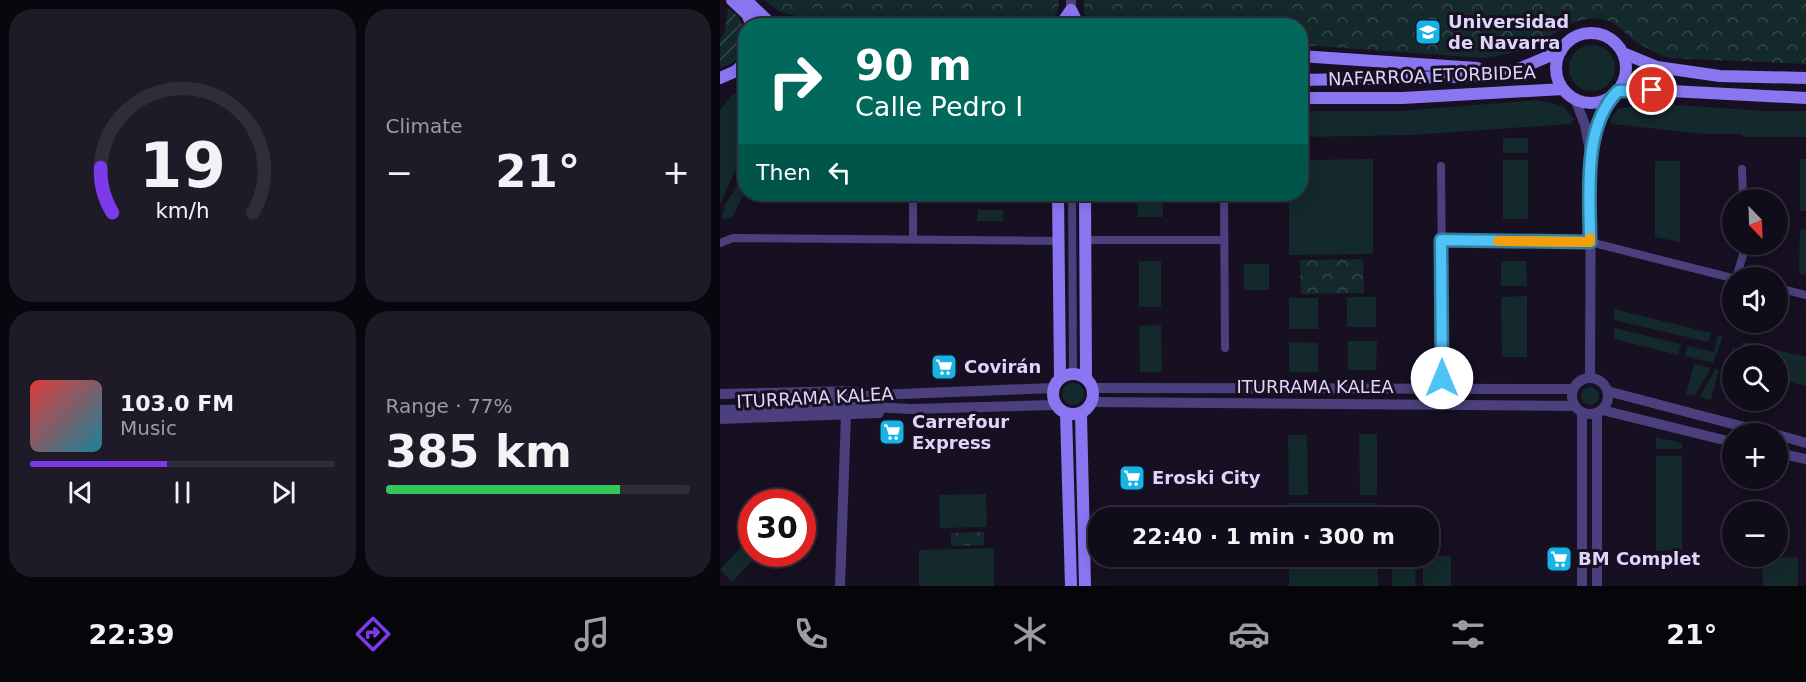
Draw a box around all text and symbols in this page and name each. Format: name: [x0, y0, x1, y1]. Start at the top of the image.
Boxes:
place label: Universidad de Navarra: [1448, 11, 1569, 53]
school or university icon: Universidad de Navarra: [1413, 17, 1443, 47]
text: 90 m: [855, 41, 972, 90]
icon: right: [756, 42, 834, 120]
street label: NAFARROA ETORBIDEA: [1328, 61, 1537, 90]
pin: [1626, 64, 1677, 115]
icon: arrive: [1635, 73, 1668, 106]
text: Calle Pedro I: [855, 91, 1023, 122]
text: Climate: [386, 114, 462, 138]
text: 19: [139, 129, 226, 202]
text: 21°: [495, 145, 580, 198]
text: −: [386, 153, 413, 192]
text: +: [662, 153, 690, 192]
icon: left: [823, 156, 856, 189]
text: Then: [756, 160, 811, 185]
north arrow: [1722, 189, 1788, 255]
map controls: [1722, 189, 1788, 567]
text: km/h: [155, 198, 209, 223]
button: sound: [1722, 267, 1788, 333]
button: search: [1722, 345, 1788, 411]
position arrow: [1410, 346, 1474, 410]
supermarket icon: Covirán: [929, 352, 959, 382]
place label: Covirán: [964, 356, 1041, 377]
street label: ITURRAMA KALEA: [1236, 376, 1394, 397]
street label: ITURRAMA KALEA: [736, 383, 895, 412]
text: 103.0 FM: [120, 391, 234, 416]
text: Range · 77%: [386, 394, 512, 418]
place label: Carrefour Express: [912, 411, 1009, 453]
text: Music: [120, 416, 177, 440]
supermarket icon: Carrefour Express: [877, 417, 907, 447]
button: +: [1722, 423, 1788, 489]
text: 385 km: [386, 425, 572, 478]
supermarket icon: Eroski City: [1117, 463, 1147, 493]
place label: Eroski City: [1152, 467, 1261, 488]
icon: previous: [64, 476, 97, 509]
icon: pause: [166, 476, 199, 509]
icon: next: [267, 476, 300, 509]
speed limit sign: 30: [738, 489, 816, 567]
button: −: [1722, 501, 1788, 567]
text: 22:40 · 1 min · 300 m: [1132, 524, 1395, 549]
supermarket icon: BM Complet: [1544, 544, 1574, 574]
place label: BM Complet: [1578, 548, 1700, 569]
icon: directions: [352, 613, 394, 655]
icon: music: [571, 613, 613, 655]
icon: phone: [790, 613, 832, 655]
icon: climate: [1009, 613, 1051, 655]
icon: car: [1228, 613, 1270, 655]
icon: filters: [1447, 613, 1489, 655]
text: 22:39: [89, 619, 175, 650]
text: 21°: [1666, 619, 1717, 650]

